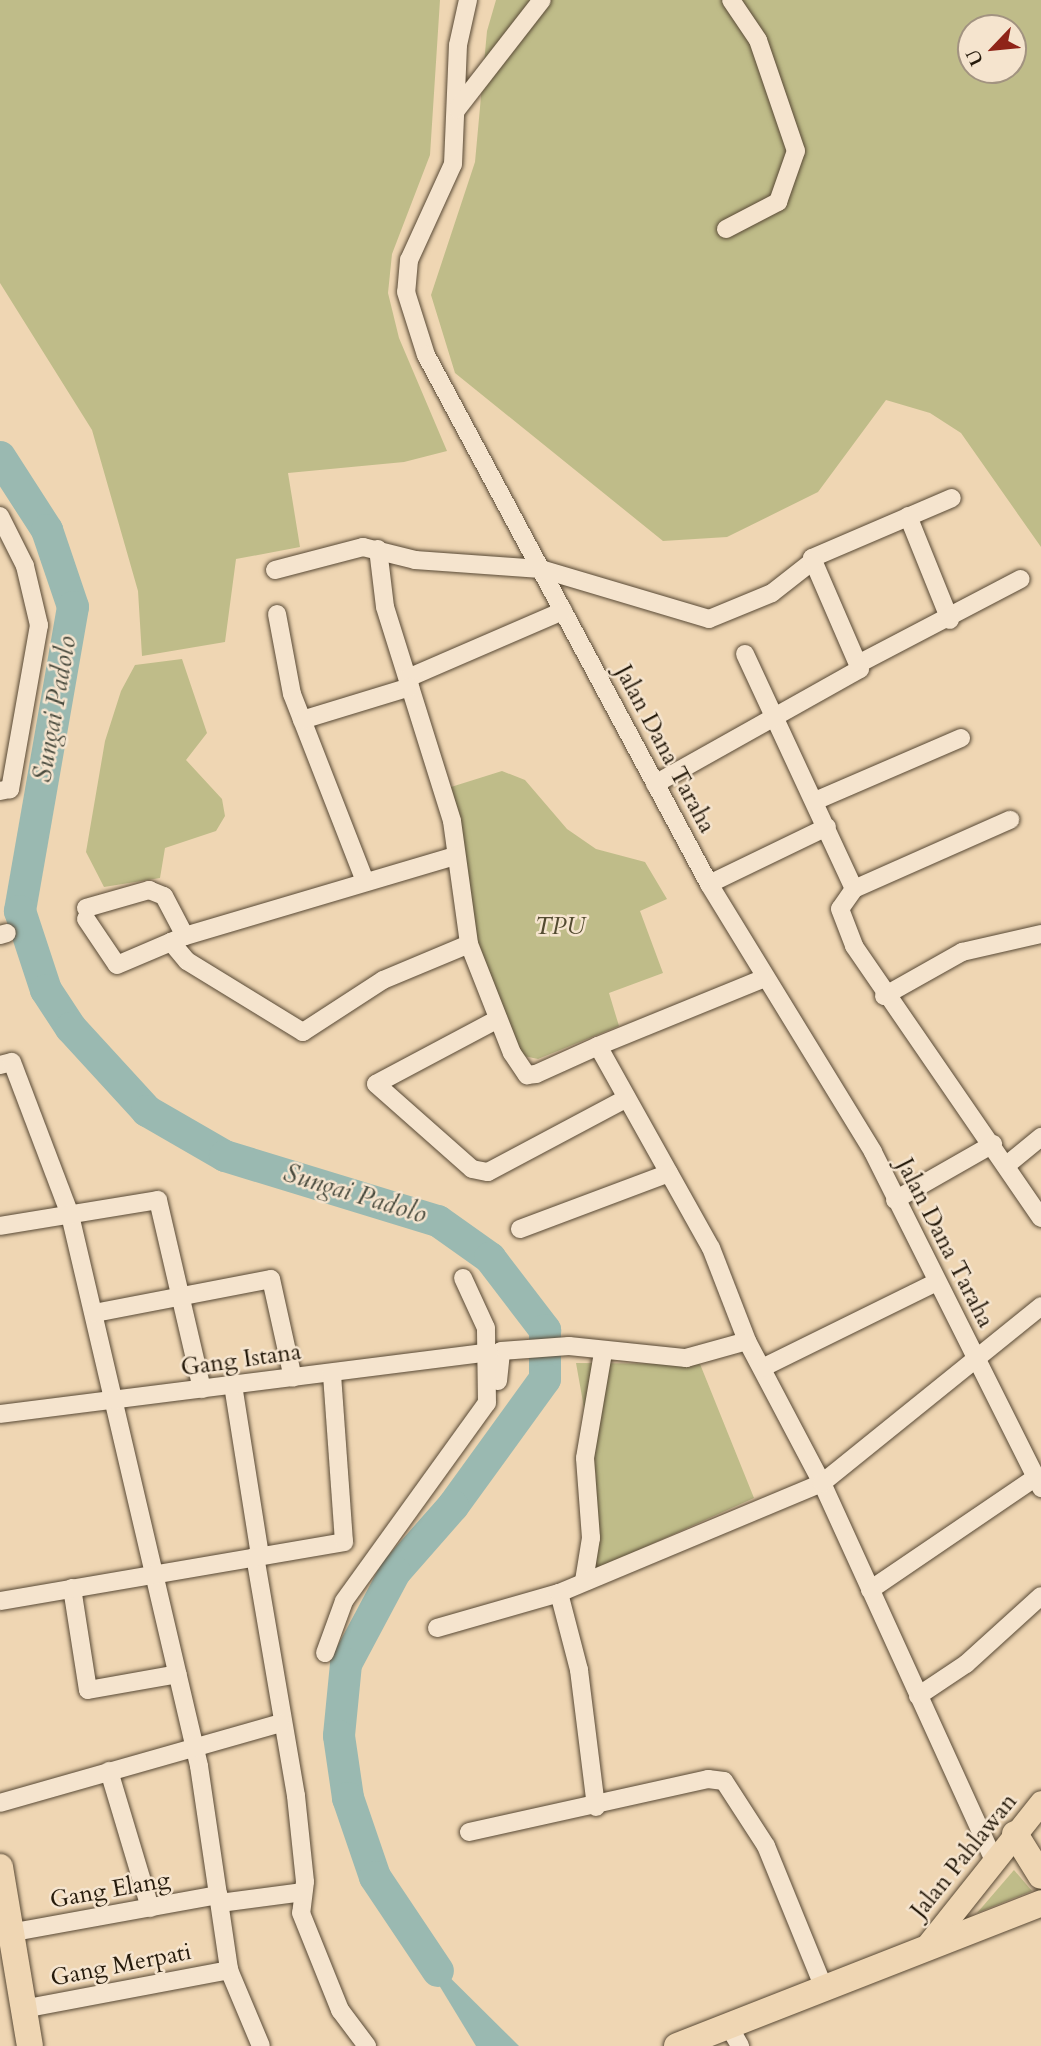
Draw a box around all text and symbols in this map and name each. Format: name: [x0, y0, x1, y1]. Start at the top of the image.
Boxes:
north arrow: [957, 14, 1027, 84]
text: U: [960, 45, 990, 70]
water label: Sungai Padolo: [27, 633, 83, 785]
street label: Jalan Dana Taraha: [609, 660, 721, 838]
park label: TPU: [535, 913, 585, 941]
street label: Jalan Dana Taraha: [890, 1154, 1000, 1332]
water label: Sungai Padolo: [280, 1157, 430, 1231]
street label: Gang Istana: [179, 1337, 303, 1383]
street label: Jalan Pahlawan: [905, 1788, 1023, 1924]
street label: Gang Elang: [48, 1865, 172, 1915]
street label: Gang Merpati: [48, 1937, 194, 1993]

